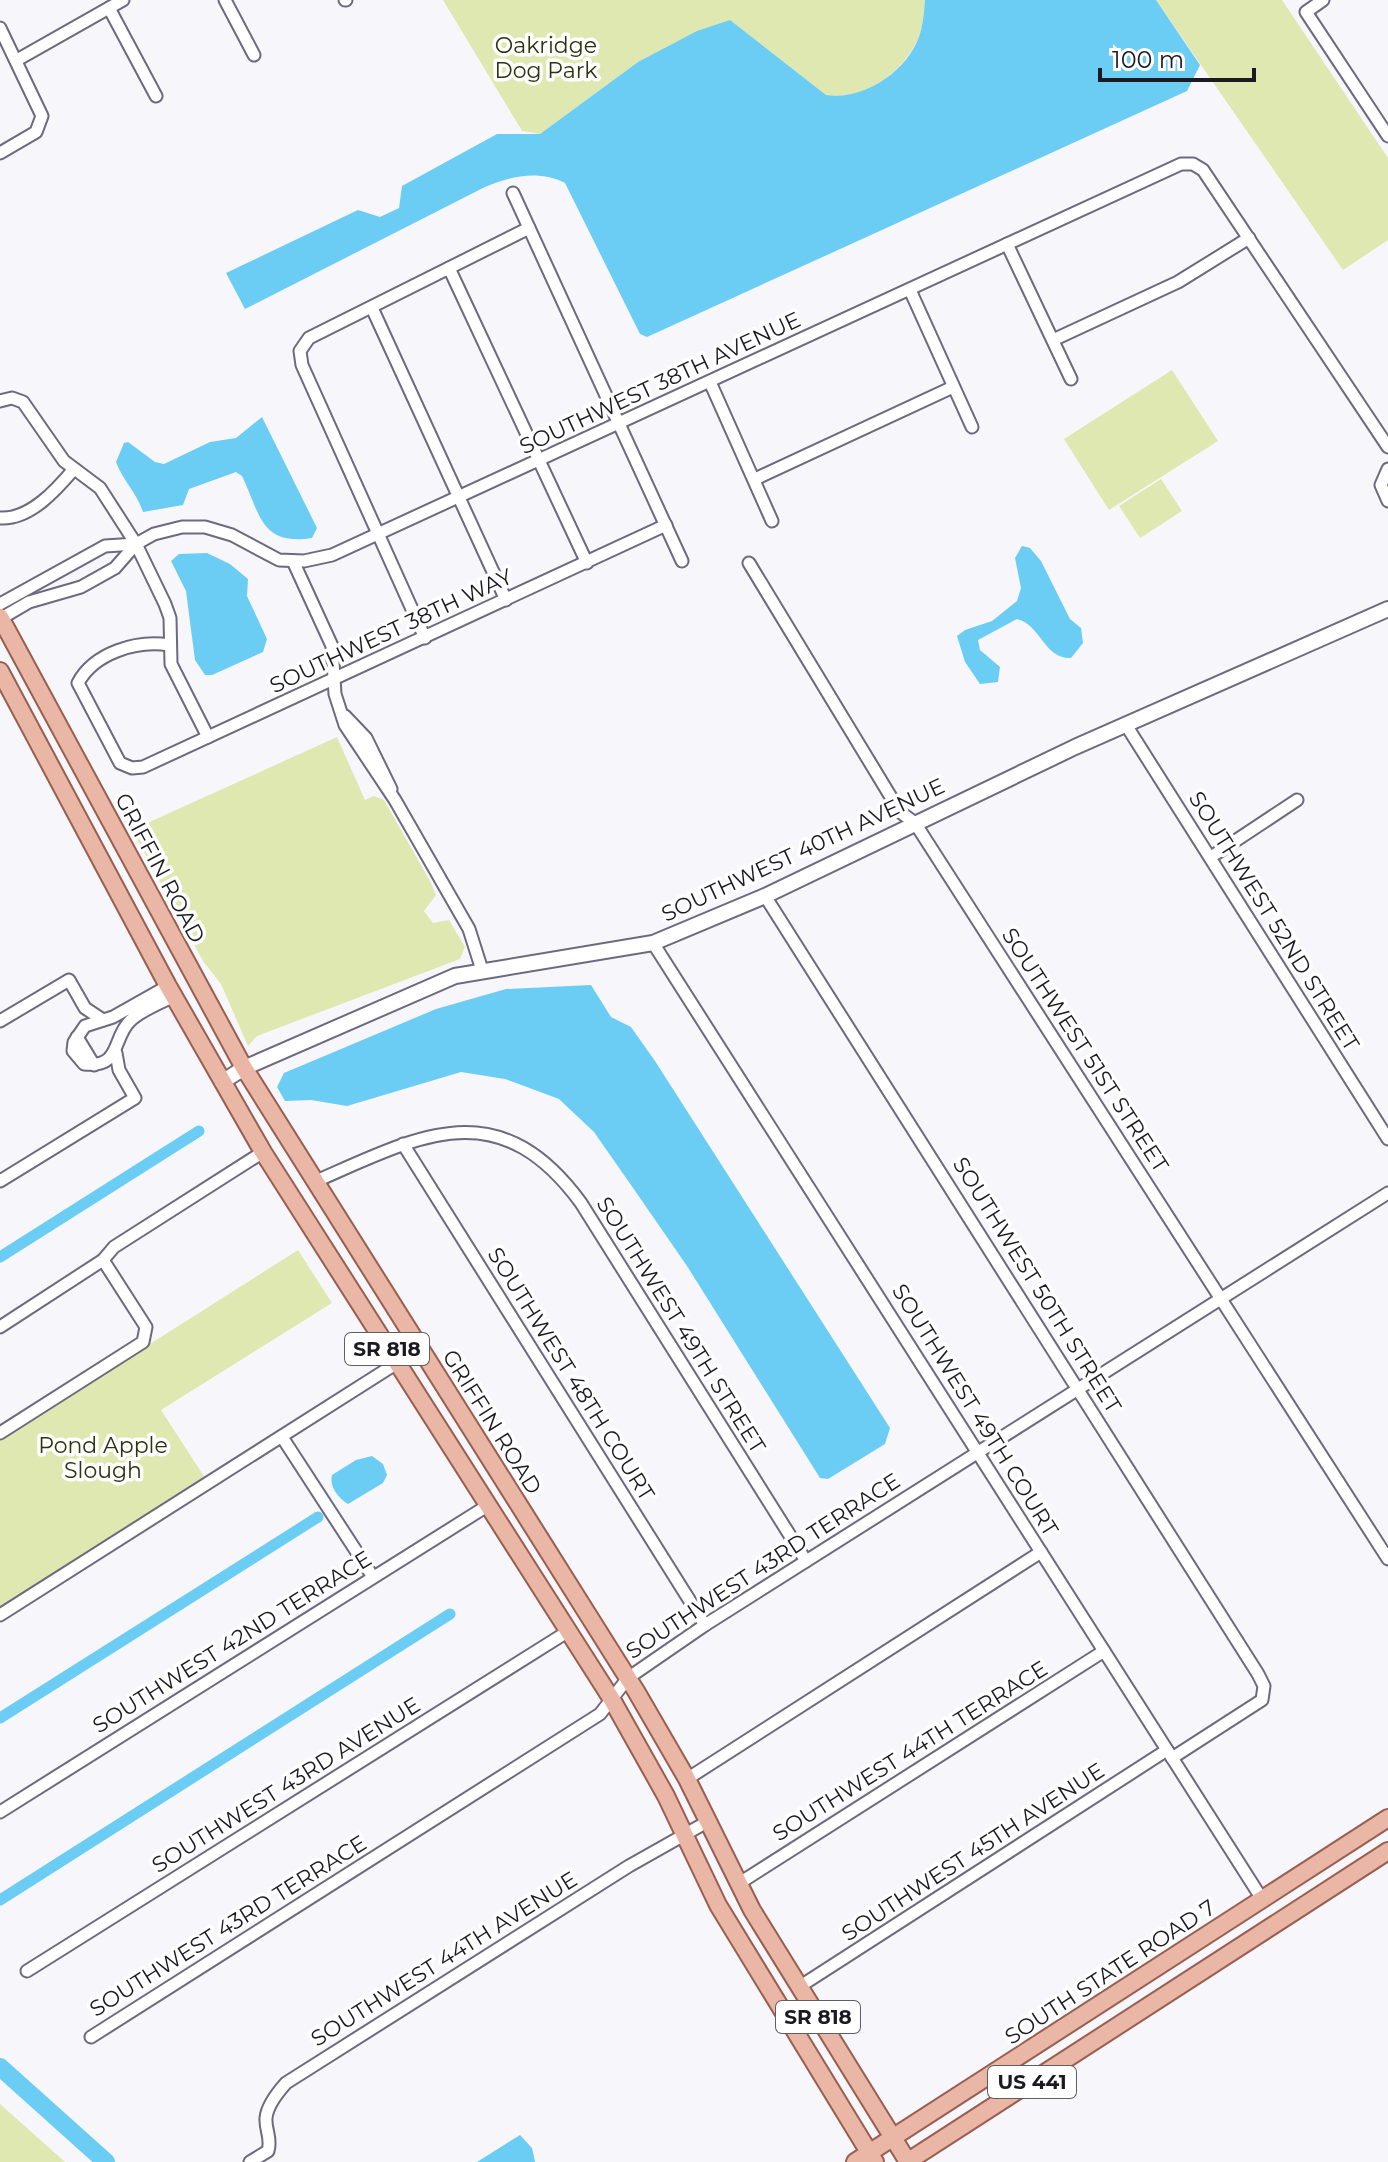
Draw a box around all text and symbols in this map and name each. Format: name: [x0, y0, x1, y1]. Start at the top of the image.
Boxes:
park label: Oakridge Dog Park: [494, 32, 598, 84]
scale bar: [1100, 32, 1254, 82]
text: 100 m: [1112, 45, 1184, 74]
street label: SOUTHWEST 38TH AVENUE: [515, 306, 805, 460]
street label: SOUTHWEST 38TH WAY: [265, 563, 517, 699]
street label: SOUTHWEST 40TH AVENUE: [657, 772, 949, 928]
street label: SOUTHWEST 52ND STREET: [1183, 786, 1365, 1056]
street label: GRIFFIN ROAD: [109, 788, 211, 948]
street label: SOUTHWEST 51ST STREET: [996, 923, 1174, 1178]
street label: SOUTHWEST 50TH STREET: [947, 1152, 1127, 1418]
street label: SOUTHWEST 49TH STREET: [591, 1192, 771, 1459]
street label: SOUTHWEST 48TH COURT: [482, 1242, 660, 1506]
street label: SOUTHWEST 49TH COURT: [886, 1279, 1064, 1541]
road number: SR 818: [345, 1333, 429, 1365]
street label: GRIFFIN ROAD: [437, 1345, 547, 1499]
park label: Pond Apple Slough: [38, 1432, 168, 1484]
street label: SOUTHWEST 43RD TERRACE: [621, 1467, 905, 1665]
street label: SOUTHWEST 42ND TERRACE: [88, 1545, 376, 1739]
street label: SOUTHWEST 44TH TERRACE: [768, 1655, 1052, 1847]
street label: SOUTHWEST 43RD AVENUE: [147, 1691, 425, 1879]
street label: SOUTHWEST 45TH AVENUE: [837, 1757, 1109, 1947]
street label: SOUTHWEST 43RD TERRACE: [85, 1829, 371, 2023]
street label: SOUTHWEST 44TH AVENUE: [306, 1866, 582, 2052]
street label: SOUTH STATE ROAD 7: [1000, 1894, 1220, 2050]
road number: SR 818: [776, 2001, 860, 2033]
road number: US 441: [988, 2066, 1076, 2098]

